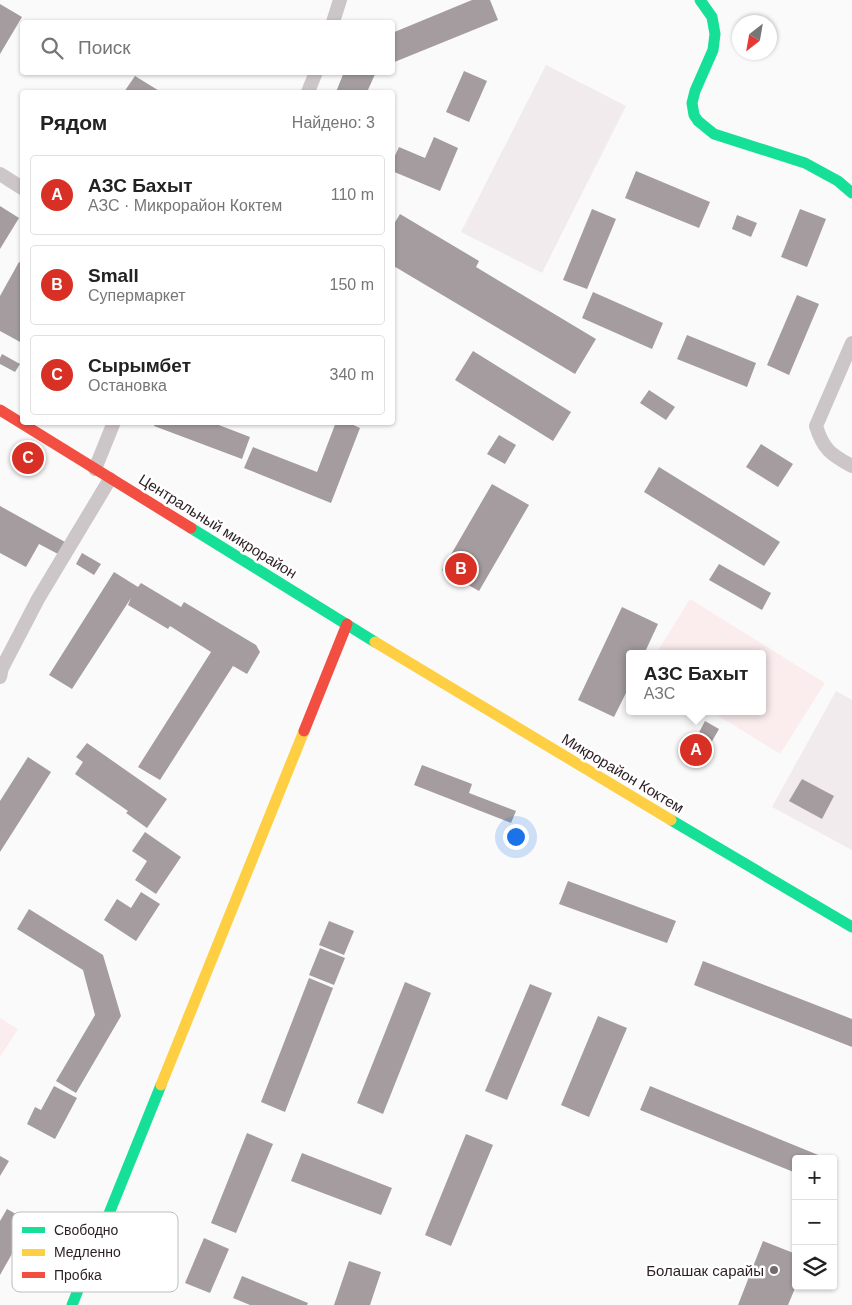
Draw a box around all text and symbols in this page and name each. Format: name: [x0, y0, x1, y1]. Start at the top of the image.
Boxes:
north arrow: [732, 15, 777, 60]
search box: [20, 20, 395, 75]
icon: search: [38, 34, 66, 62]
text: Поиск: [78, 37, 131, 58]
text: Рядом: [40, 111, 107, 134]
text: Найдено: 3: [292, 114, 375, 131]
text: АЗС Бахыт: [88, 175, 192, 196]
text: A: [51, 186, 63, 203]
text: 110 m: [331, 186, 374, 203]
text: АЗС · Микрорайон Коктем: [88, 197, 282, 214]
text: Small: [88, 265, 139, 286]
text: B: [51, 276, 63, 293]
text: 150 m: [330, 276, 374, 293]
text: Супермаркет: [88, 287, 186, 304]
text: Сырымбет: [88, 355, 191, 376]
text: C: [51, 366, 63, 383]
text: 340 m: [330, 366, 374, 383]
text: Остановка: [88, 377, 167, 394]
pin: C: [12, 439, 44, 477]
street label: Центральный микрорайон: [136, 470, 300, 582]
pin: B: [445, 550, 477, 588]
popup: [626, 650, 766, 715]
text: АЗС Бахыт: [644, 663, 748, 684]
text: АЗС: [644, 685, 675, 702]
street label: Микрорайон Коктем: [559, 730, 687, 816]
pin: A: [680, 731, 712, 769]
your location: [503, 824, 529, 850]
map controls: [792, 1155, 837, 1290]
button: +: [792, 1155, 837, 1200]
button: −: [792, 1200, 837, 1245]
legend: [12, 1212, 178, 1292]
text: Свободно: [54, 1222, 119, 1238]
text: Медленно: [54, 1244, 121, 1260]
button: layers: [792, 1245, 837, 1290]
place label: Болашак сарайы: [646, 1262, 764, 1279]
marker: Болашак сарайы: [768, 1264, 780, 1276]
text: Пробка: [54, 1267, 102, 1283]

